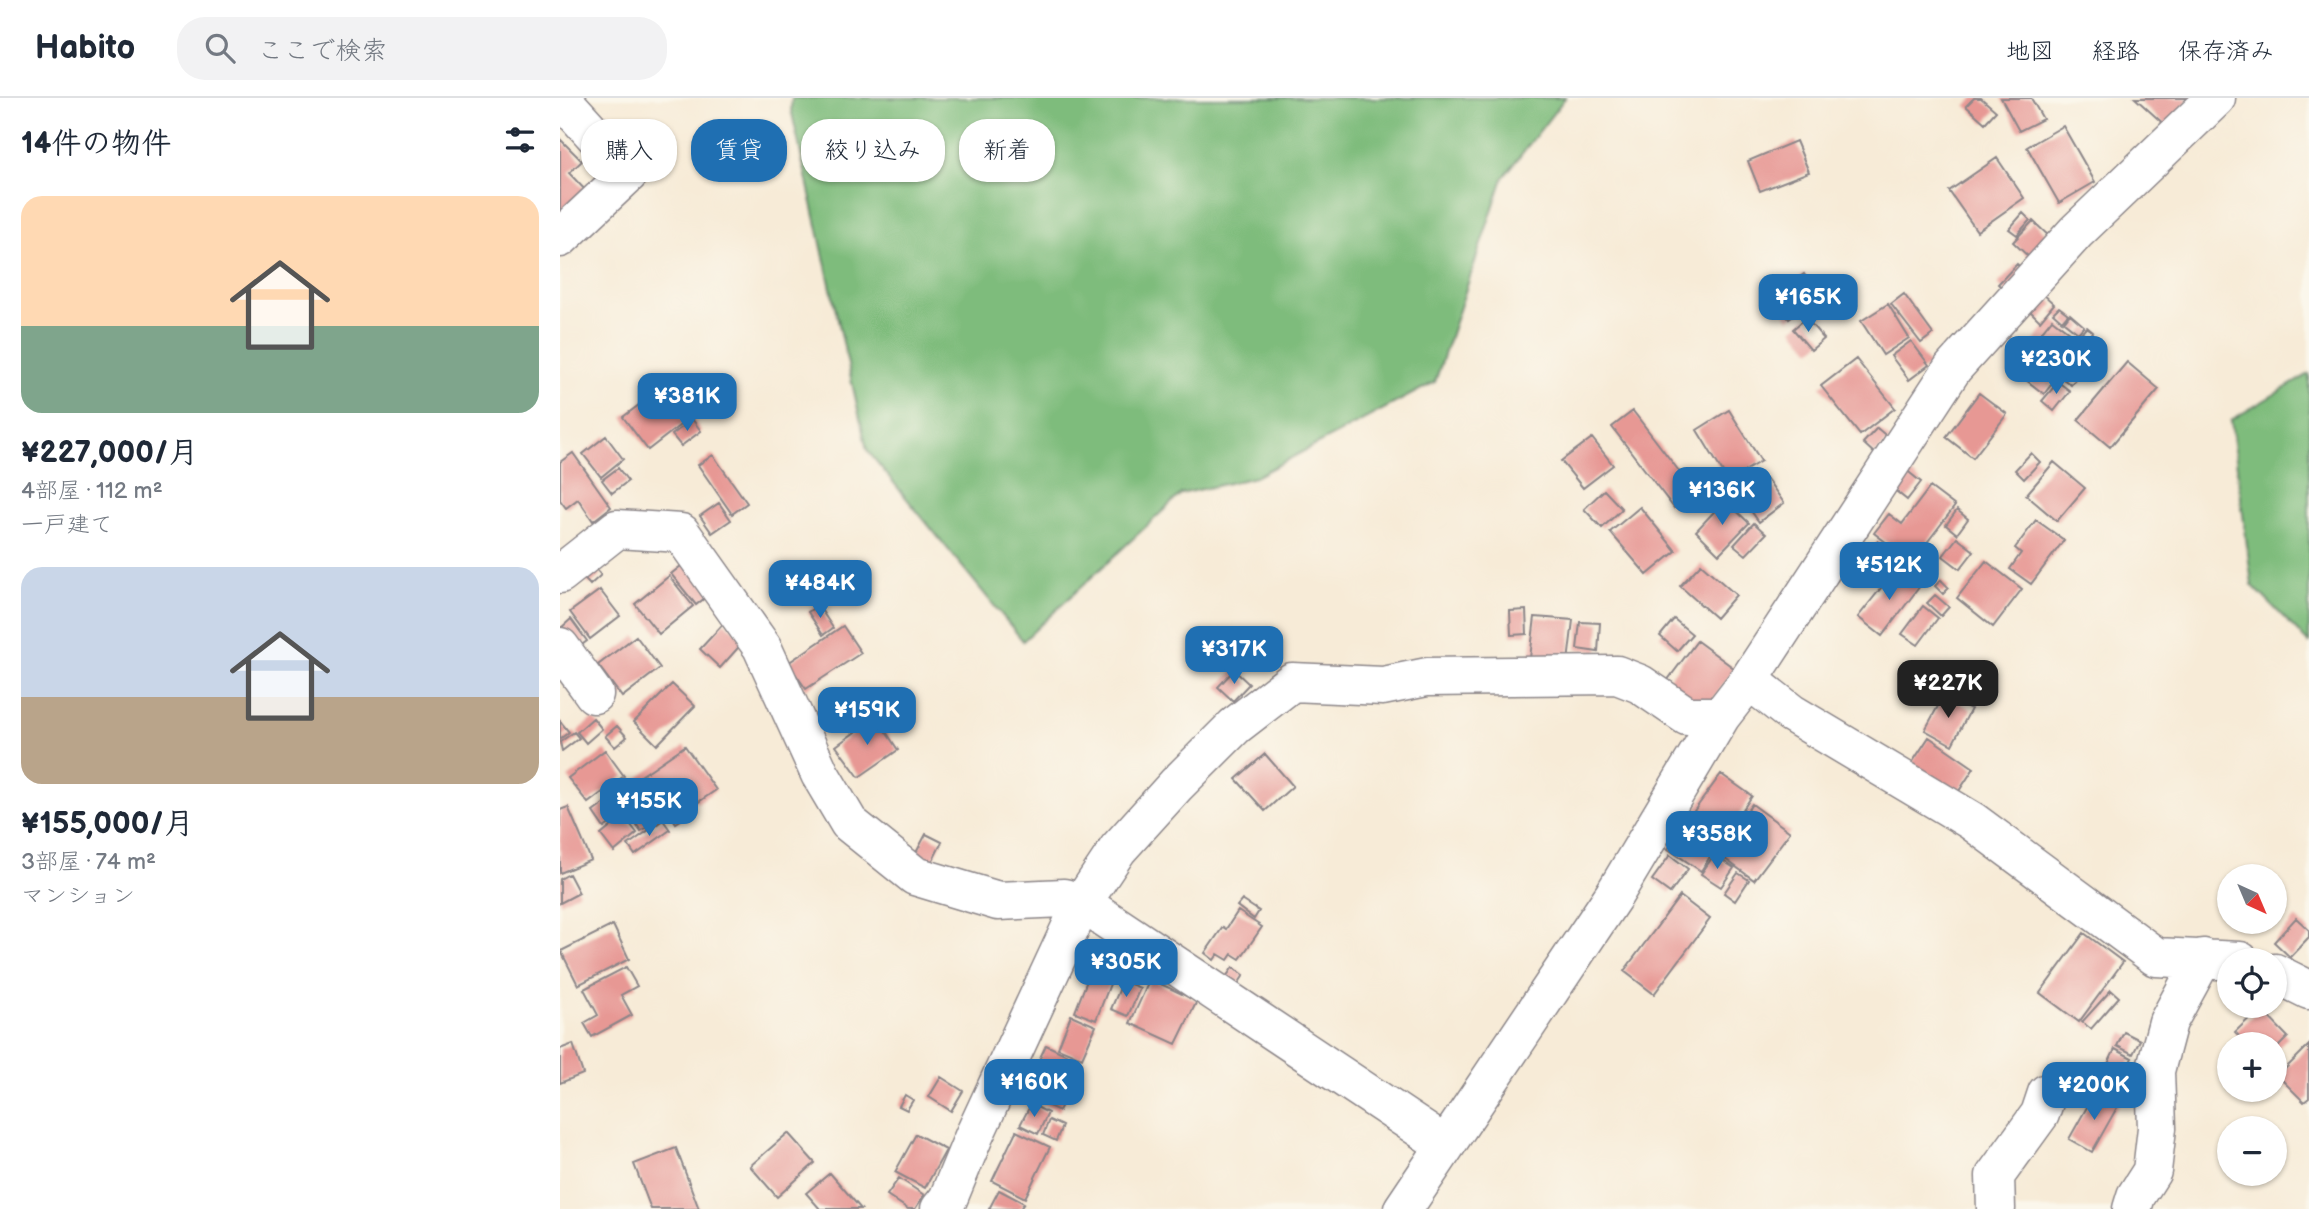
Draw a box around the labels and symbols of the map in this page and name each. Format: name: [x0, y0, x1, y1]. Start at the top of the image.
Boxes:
pin: ¥165K: [1759, 274, 1857, 334]
pin: ¥230K: [2007, 336, 2105, 396]
pin: ¥381K: [638, 374, 736, 433]
pin: ¥136K: [1673, 468, 1771, 527]
pin: ¥512K: [1840, 542, 1938, 602]
pin: ¥484K: [771, 560, 869, 620]
pin: ¥317K: [1185, 626, 1283, 686]
pin: ¥227K: [1899, 660, 1997, 720]
pin: ¥159K: [818, 688, 916, 747]
pin: ¥155K: [600, 778, 698, 838]
pin: ¥358K: [1668, 812, 1766, 871]
north arrow: [2217, 864, 2287, 934]
pin: ¥305K: [1077, 940, 1175, 999]
pin: ¥160K: [985, 1060, 1083, 1119]
pin: ¥200K: [2045, 1062, 2143, 1122]

